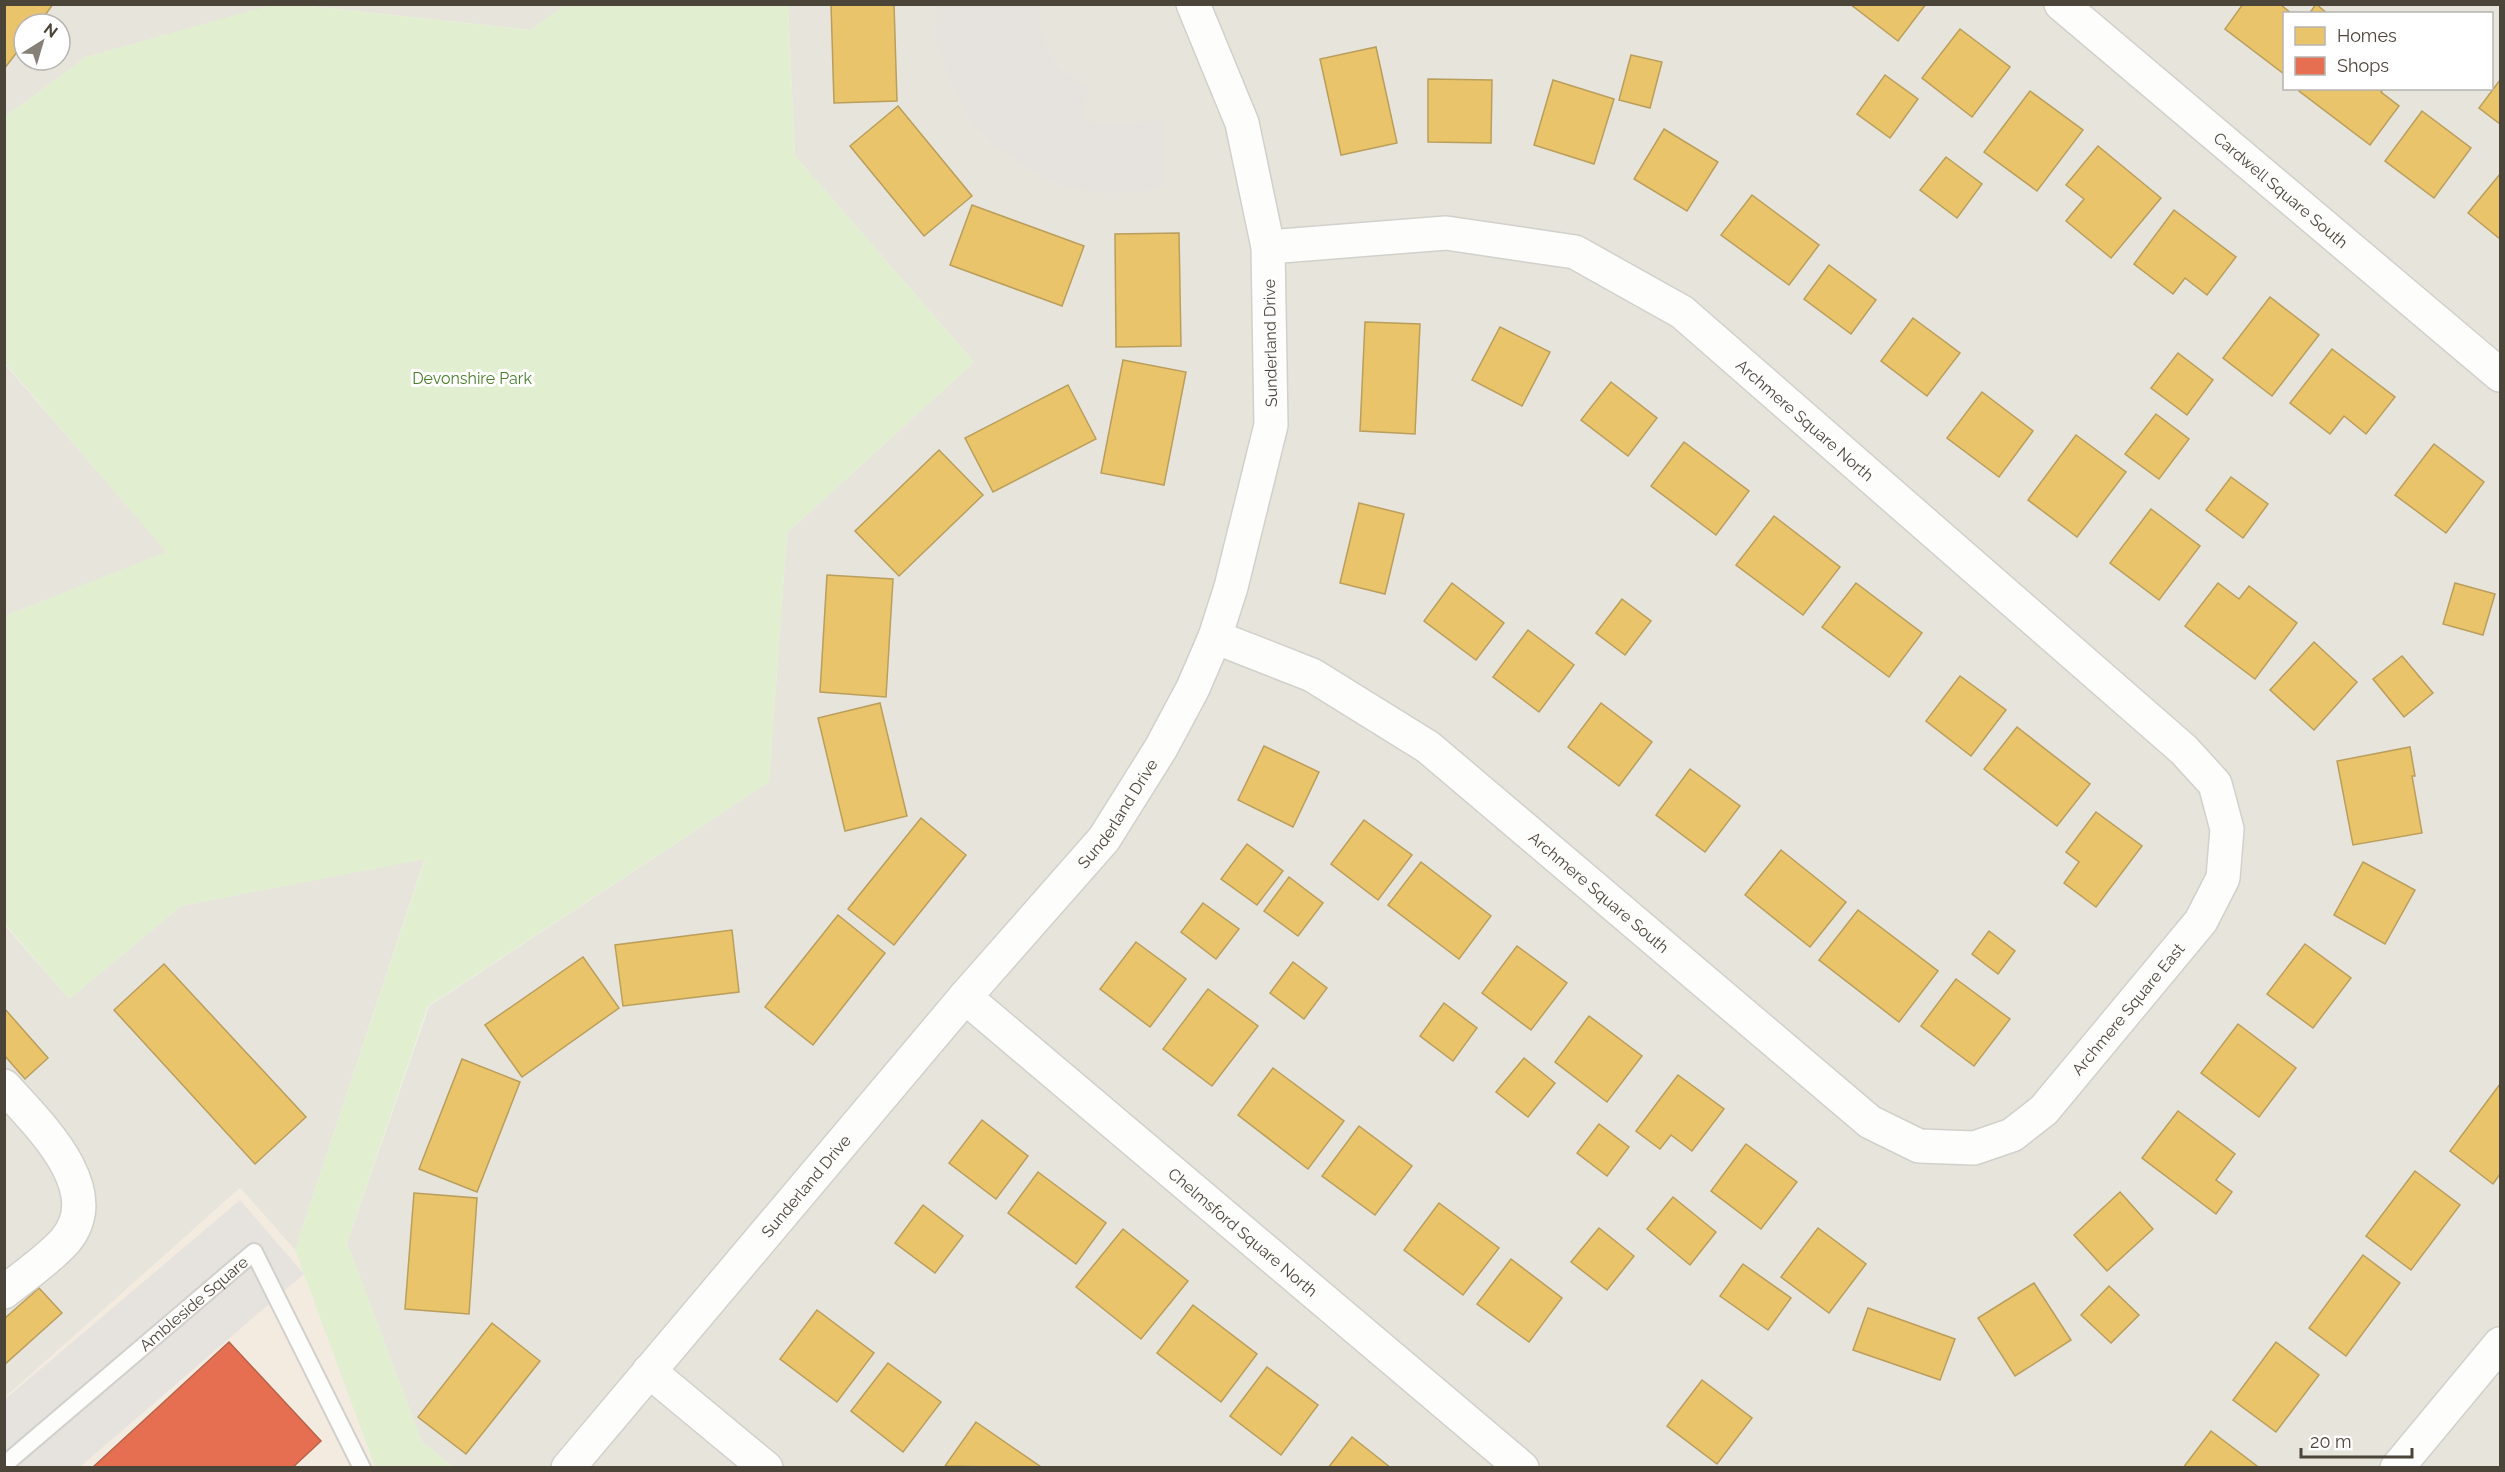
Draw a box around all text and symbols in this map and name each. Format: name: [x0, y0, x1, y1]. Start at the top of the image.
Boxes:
north arrow: [12, 12, 72, 72]
legend: [2283, 12, 2493, 90]
text: N: [40, 19, 61, 42]
text: Homes: [2337, 25, 2397, 46]
text: Shops: [2337, 55, 2389, 76]
street label: Cardwell Square South: [2210, 128, 2352, 252]
street label: Sunderland Drive: [1260, 279, 1281, 407]
street label: Archmere Square North: [1732, 356, 1877, 485]
park label: Devonshire Park: [412, 369, 532, 388]
street label: Sunderland Drive: [1074, 756, 1162, 872]
street label: Archmere Square South: [1525, 828, 1673, 957]
street label: Archmere Square East: [2068, 939, 2189, 1079]
street label: Sunderland Drive: [758, 1131, 855, 1241]
street label: Chelmsford Square North: [1164, 1164, 1321, 1301]
street label: Ambleside Square: [136, 1252, 252, 1355]
scale bar: [2301, 1421, 2412, 1459]
text: 20 m: [2310, 1431, 2352, 1452]

